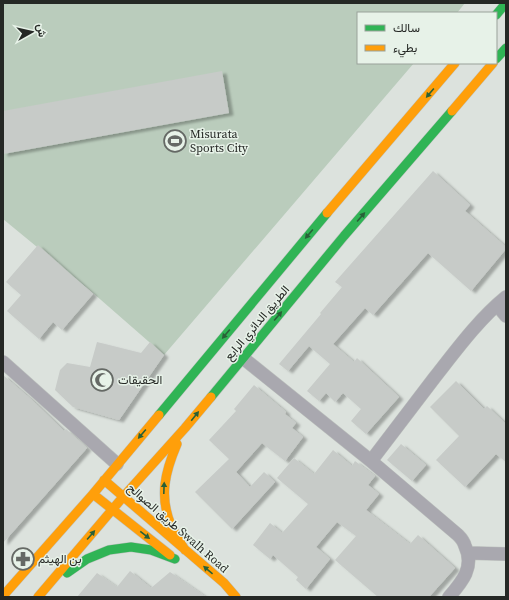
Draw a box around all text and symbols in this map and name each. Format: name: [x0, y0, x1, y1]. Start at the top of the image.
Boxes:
north arrow: [12, 12, 52, 52]
legend: [357, 12, 497, 64]
text: سالك: [393, 20, 420, 36]
text: ش: [33, 23, 50, 38]
text: بطيء: [393, 40, 417, 58]
one-way arrow: [425, 87, 434, 98]
place label: Misurata Sports City: [190, 126, 249, 156]
sports icon: Misurata Sports City: [162, 128, 188, 154]
one-way arrow: [357, 211, 366, 222]
one-way arrow: [305, 229, 314, 240]
street label: الطريق الدائري الرابع: [221, 282, 295, 365]
one-way arrow: [273, 311, 282, 322]
one-way arrow: [221, 329, 230, 340]
mosque icon: الحقيقات: [89, 367, 115, 393]
place label: الحقيقات: [118, 372, 162, 388]
one-way arrow: [190, 411, 199, 422]
one-way arrow: [138, 428, 147, 439]
street label: طريق الصوالح Swalh Road: [123, 480, 232, 577]
one-way arrow: [161, 481, 167, 494]
one-way arrow: [86, 530, 95, 541]
one-way arrow: [139, 531, 150, 540]
pharmacy icon: بن الهيثم: [10, 546, 36, 572]
place label: بن الهيثم: [38, 551, 81, 567]
one-way arrow: [203, 565, 213, 574]

